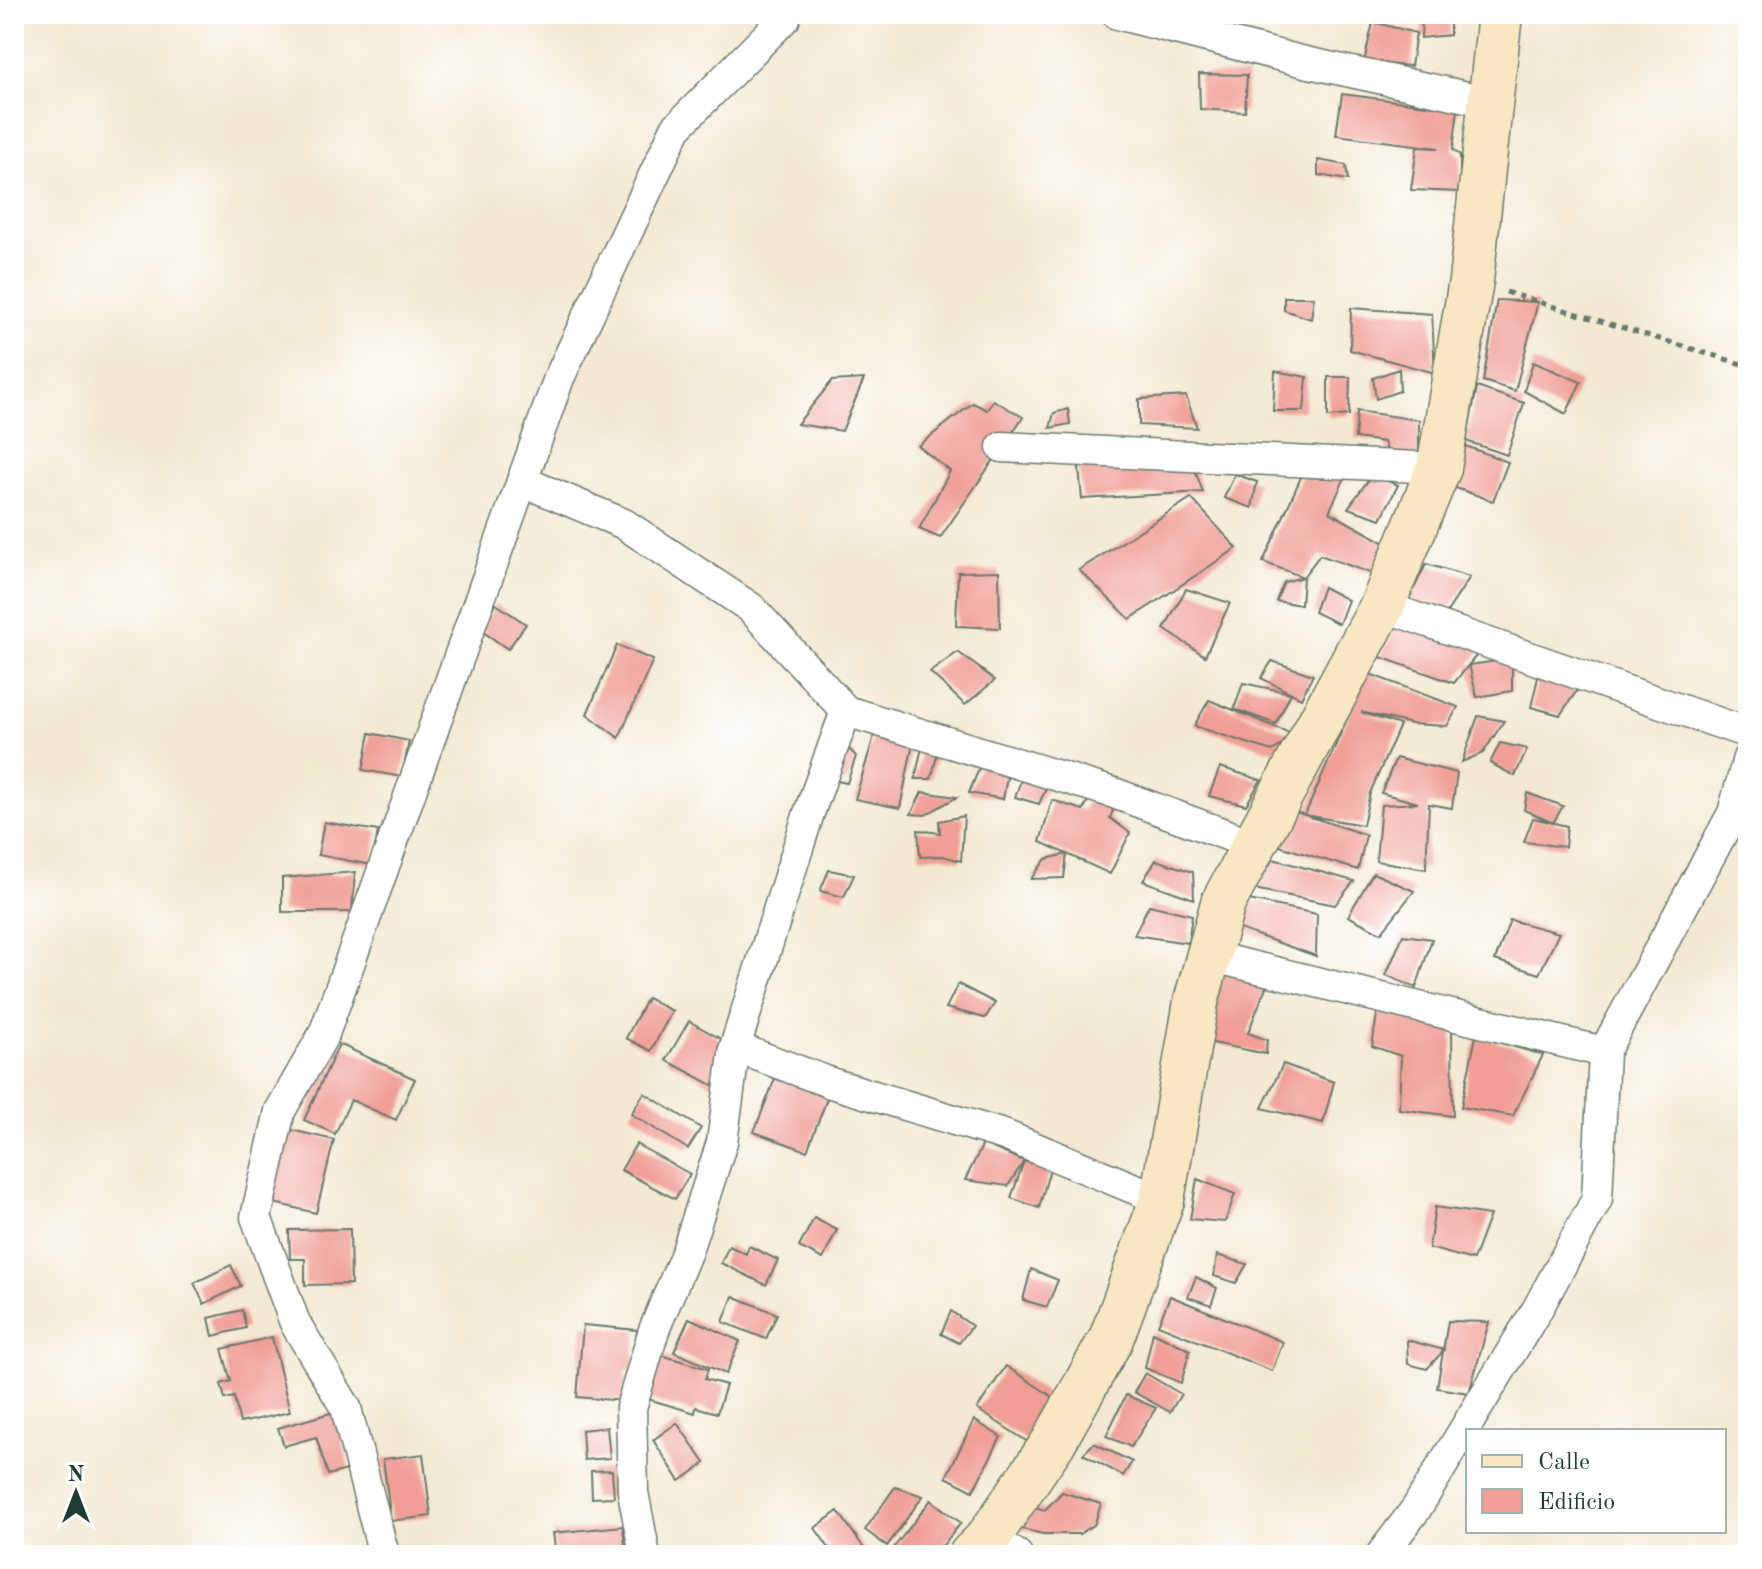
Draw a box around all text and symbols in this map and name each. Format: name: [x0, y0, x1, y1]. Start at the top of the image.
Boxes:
legend: [1466, 1429, 1726, 1533]
text: Calle: [1538, 1451, 1590, 1475]
north arrow: [36, 1453, 116, 1533]
text: N: [68, 1464, 85, 1486]
text: Edificio: [1538, 1491, 1615, 1515]

